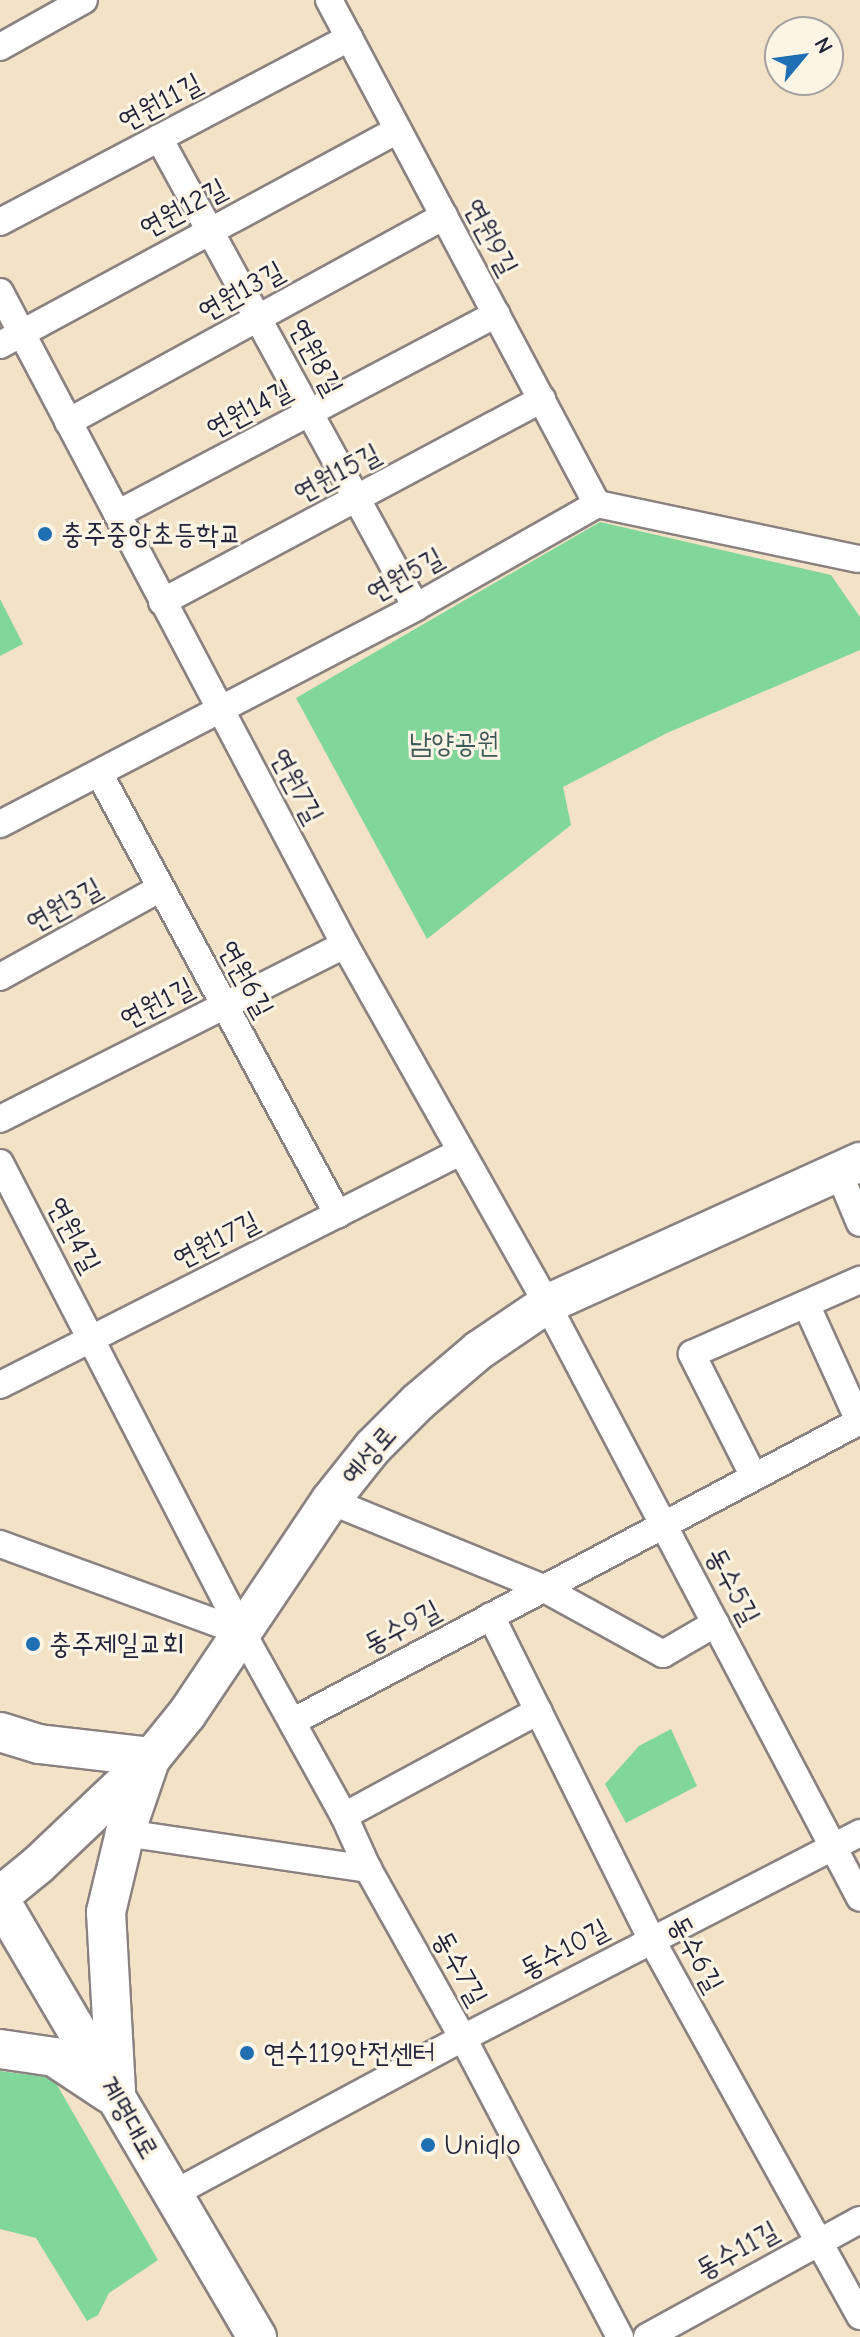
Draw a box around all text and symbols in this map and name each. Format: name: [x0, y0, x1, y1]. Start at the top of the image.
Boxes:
north arrow: [764, 16, 844, 96]
text: N: [808, 33, 838, 58]
street label: 연원11길: [112, 66, 208, 138]
street label: 연원12길: [134, 171, 232, 245]
street label: 연원9길: [457, 193, 525, 281]
street label: 연원13길: [192, 254, 290, 328]
street label: 연원8길: [282, 313, 350, 401]
street label: 연원14길: [200, 373, 298, 445]
street label: 연원15길: [288, 436, 386, 510]
place label: 충주중앙초등학교: [61, 517, 241, 551]
marker: 충주중앙초등학교: [36, 525, 54, 543]
street label: 연원5길: [361, 540, 449, 610]
park label: 남양공원: [409, 726, 499, 760]
street label: 연원7길: [263, 742, 331, 830]
street label: 연원3길: [20, 870, 108, 940]
street label: 연원6길: [211, 935, 281, 1023]
street label: 연원1길: [114, 970, 200, 1036]
street label: 연원4길: [40, 1191, 108, 1279]
street label: 연원17길: [167, 1204, 265, 1276]
street label: 예성로: [334, 1418, 404, 1492]
street label: 동수5길: [699, 1542, 767, 1630]
street label: 동수9길: [358, 1593, 446, 1661]
place label: 충주제일교회: [49, 1627, 184, 1661]
marker: 충주제일교회: [24, 1635, 42, 1653]
street label: 동수6길: [661, 1910, 731, 1998]
street label: 동수10길: [514, 1912, 614, 1986]
street label: 동수7길: [426, 1925, 494, 2011]
place label: 연수119안전센터: [263, 2036, 435, 2070]
marker: 연수119안전센터: [238, 2044, 256, 2062]
street label: 계명대로: [92, 2071, 166, 2165]
place label: Uniqlo: [444, 2128, 521, 2162]
marker: Uniqlo: [419, 2136, 437, 2154]
street label: 동수11길: [690, 2214, 784, 2286]

